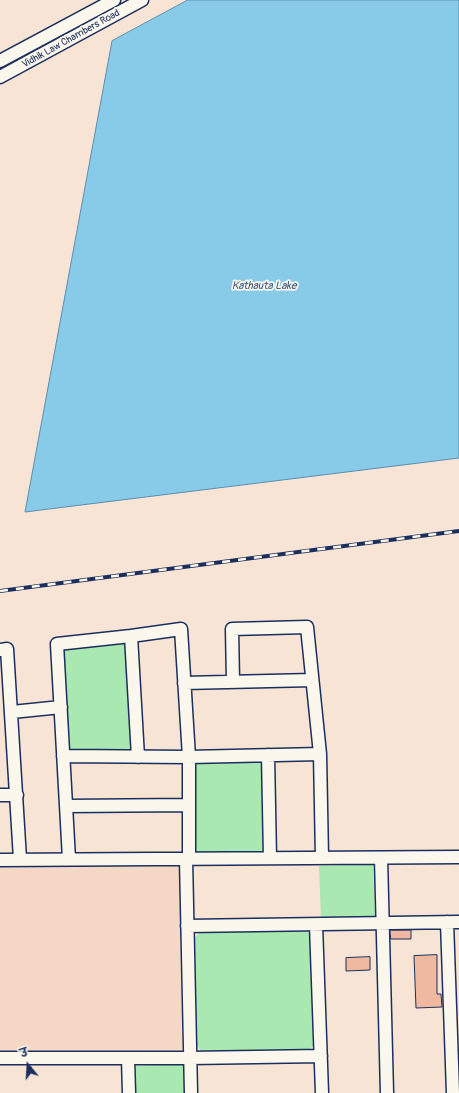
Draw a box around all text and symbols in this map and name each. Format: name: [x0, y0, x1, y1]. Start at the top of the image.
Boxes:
street label: Vidhik Law Chambers Road: [20, 7, 122, 71]
water label: Kathauta Lake: [232, 279, 296, 293]
north arrow: [8, 1045, 48, 1085]
text: उ: [19, 1046, 30, 1060]

